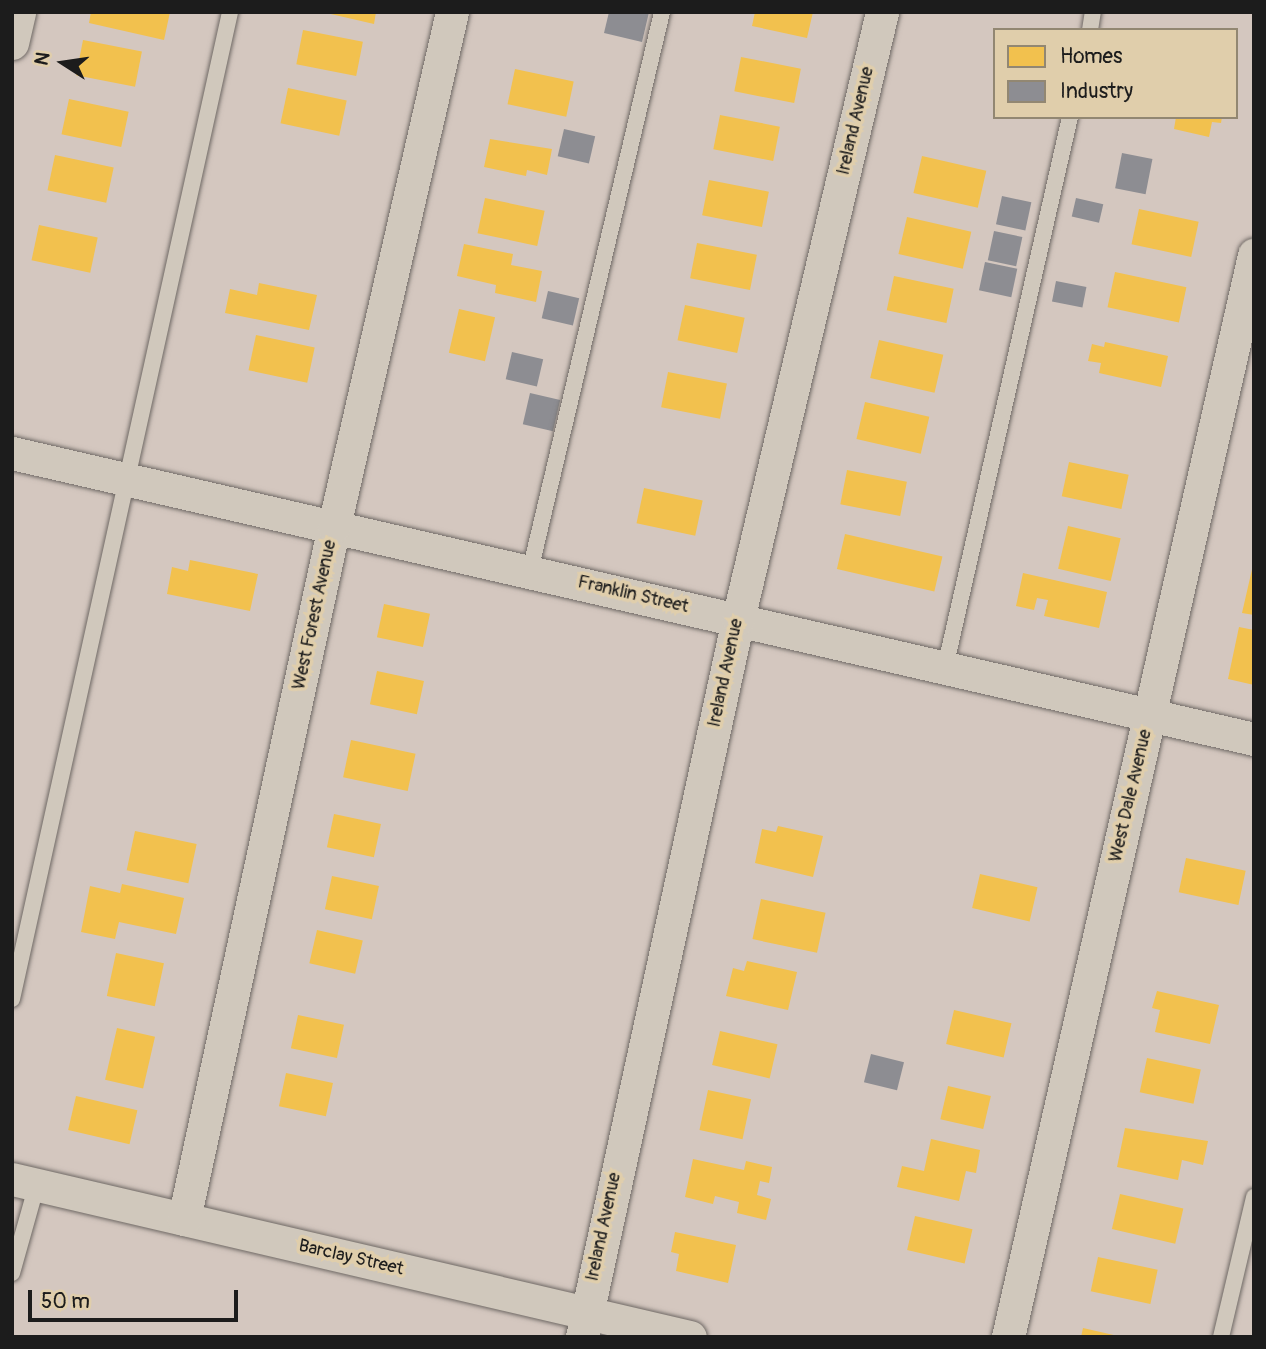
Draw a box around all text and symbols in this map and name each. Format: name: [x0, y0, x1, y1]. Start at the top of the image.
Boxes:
north arrow: [28, 28, 98, 98]
legend: [993, 28, 1238, 119]
text: Homes: [1060, 43, 1122, 70]
text: N: [29, 50, 56, 67]
street label: Ireland Avenue: [833, 65, 879, 177]
text: Industry: [1060, 78, 1133, 105]
street label: West Forest Avenue: [289, 538, 341, 692]
street label: Franklin Street: [576, 572, 690, 618]
street label: Ireland Avenue: [704, 617, 748, 729]
street label: West Dale Avenue: [1105, 728, 1157, 864]
street label: Ireland Avenue: [582, 1171, 626, 1283]
street label: Barclay Street: [296, 1235, 406, 1281]
scale bar: [32, 1276, 242, 1320]
text: 50 m: [41, 1288, 90, 1315]

